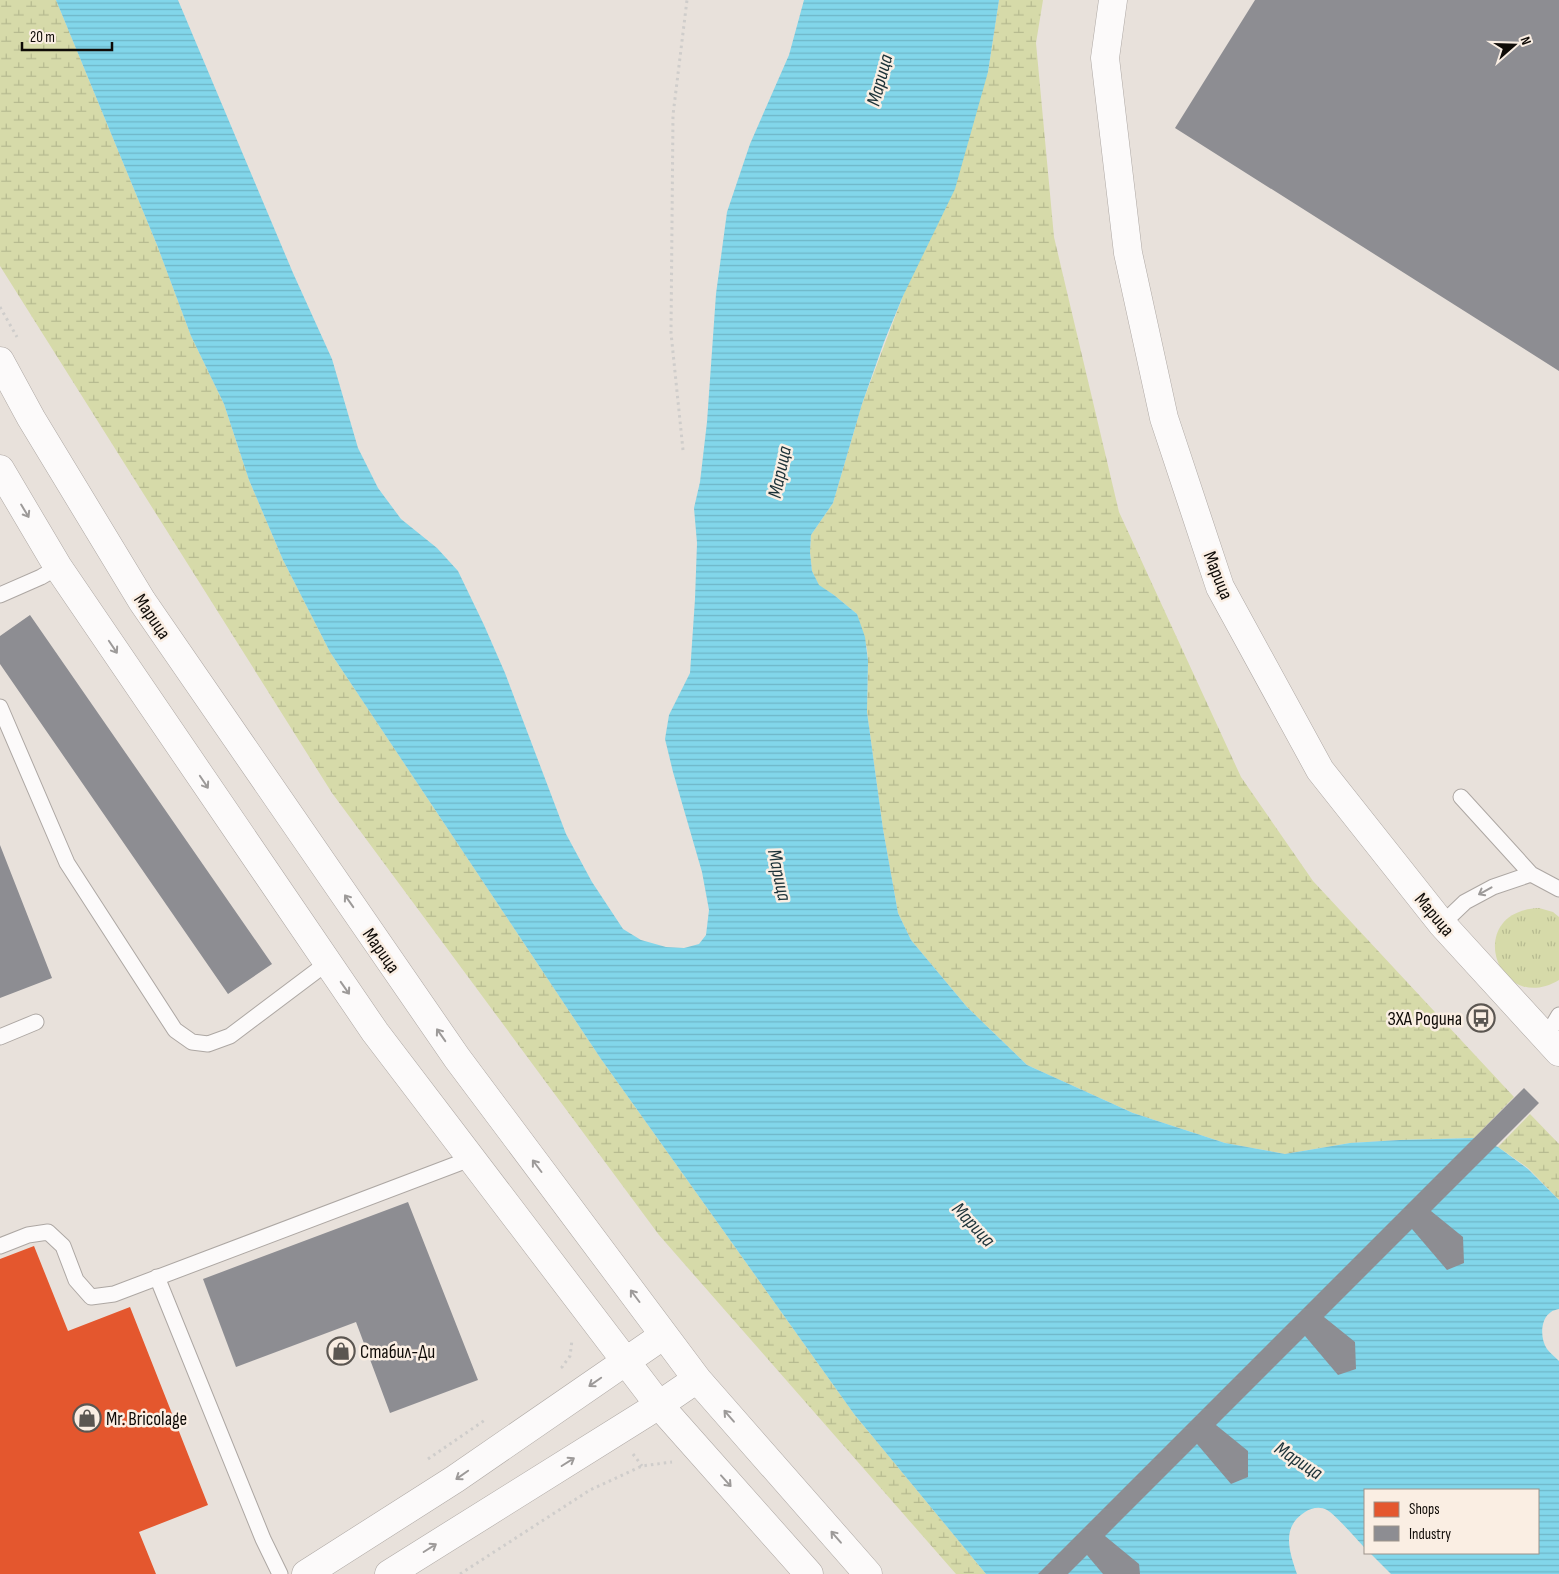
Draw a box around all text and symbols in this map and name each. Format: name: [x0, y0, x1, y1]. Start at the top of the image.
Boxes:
scale bar: [22, 20, 112, 52]
north arrow: [1489, 20, 1539, 70]
text: 20 m: [30, 28, 55, 47]
text: N: [1516, 34, 1535, 47]
water label: Марица: [862, 52, 898, 109]
water label: Марица: [763, 444, 797, 500]
one-way arrow: [20, 503, 30, 517]
street label: Марица: [1198, 548, 1238, 603]
street label: Марица: [128, 590, 175, 644]
one-way arrow: [108, 640, 118, 654]
one-way arrow: [199, 774, 209, 788]
water label: Марица: [762, 847, 796, 903]
one-way arrow: [1478, 886, 1493, 896]
street label: Марица: [1409, 889, 1459, 941]
one-way arrow: [344, 895, 354, 909]
street label: Марица: [357, 924, 404, 978]
one-way arrow: [340, 981, 350, 995]
bus stop icon: ЗХА Родина: [1466, 1003, 1496, 1033]
place label: ЗХА Родина: [1387, 1008, 1462, 1031]
one-way arrow: [436, 1028, 446, 1042]
one-way arrow: [532, 1160, 543, 1173]
water label: Марица: [947, 1197, 1000, 1252]
one-way arrow: [630, 1289, 640, 1303]
shop icon: Стабил-Ди: [326, 1336, 356, 1366]
place label: Стабил-Ди: [360, 1341, 435, 1364]
one-way arrow: [588, 1377, 602, 1387]
shop icon: Mr. Bricolage: [72, 1403, 102, 1433]
place label: Mr. Bricolage: [106, 1408, 187, 1431]
one-way arrow: [723, 1409, 734, 1422]
water label: Марица: [1270, 1437, 1327, 1485]
one-way arrow: [560, 1456, 574, 1466]
one-way arrow: [455, 1470, 469, 1480]
one-way arrow: [720, 1475, 732, 1488]
legend: [1364, 1489, 1539, 1554]
text: Shops: [1409, 1500, 1440, 1519]
text: Industry: [1409, 1525, 1451, 1544]
one-way arrow: [830, 1531, 842, 1544]
one-way arrow: [422, 1543, 436, 1553]

